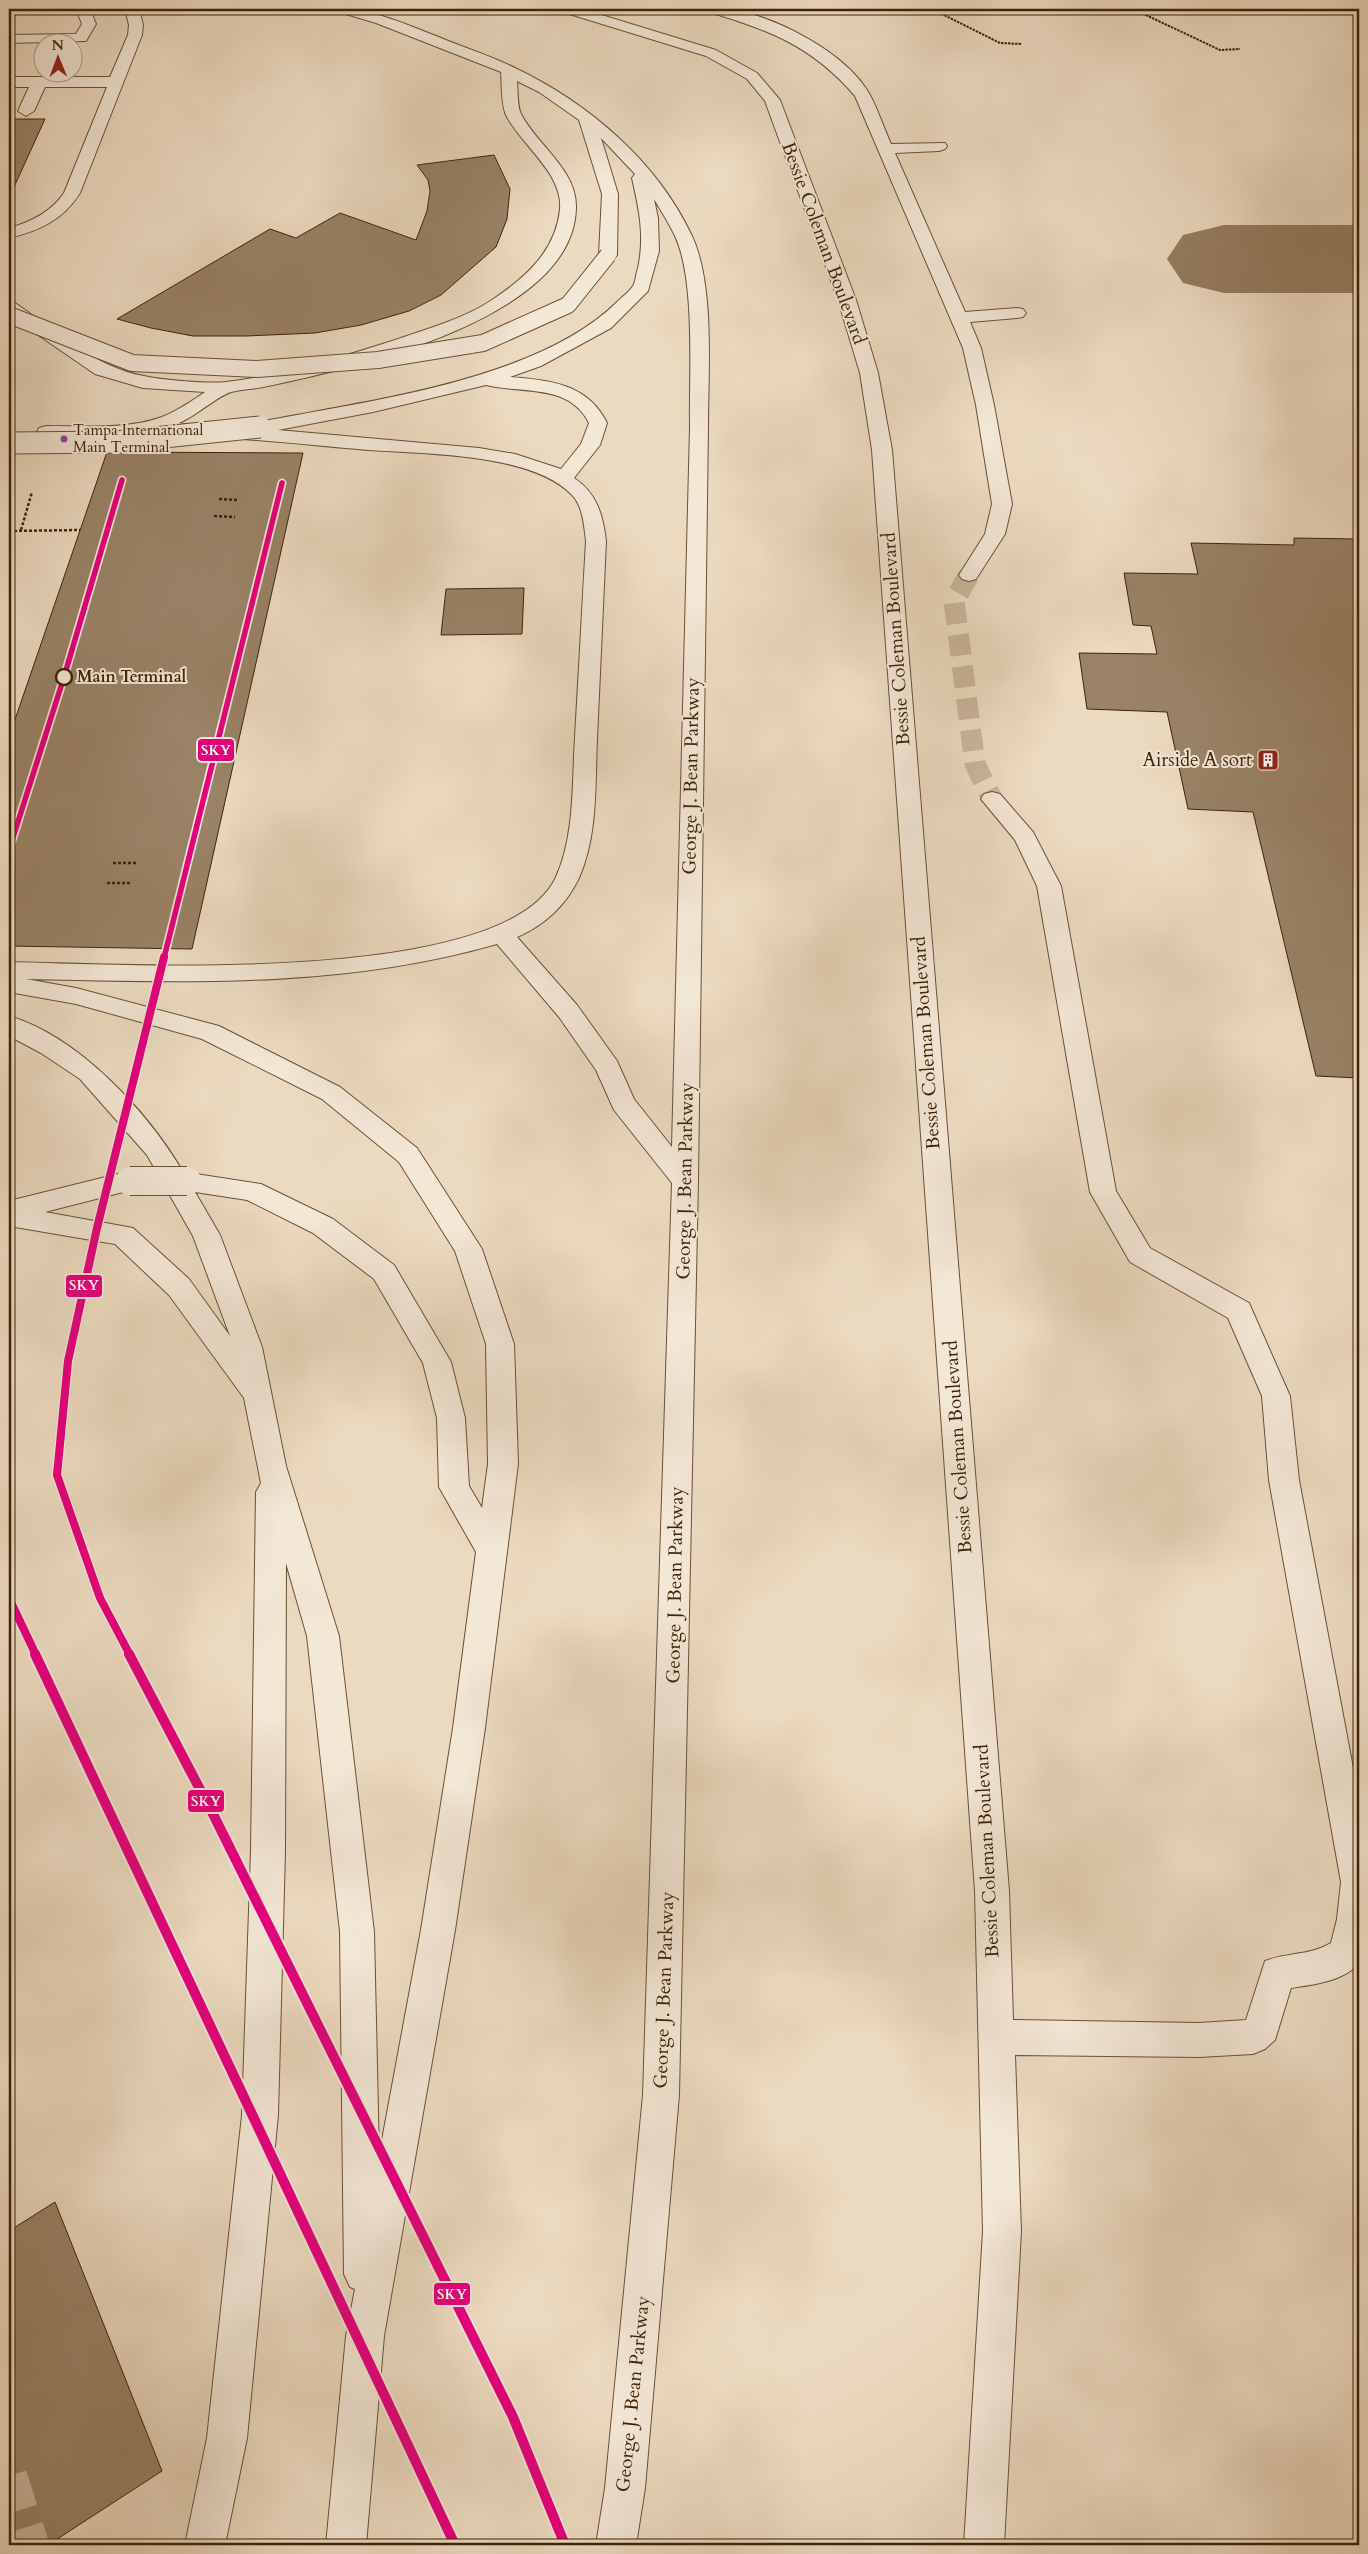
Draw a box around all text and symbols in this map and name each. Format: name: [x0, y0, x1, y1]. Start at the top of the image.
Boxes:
north arrow: [32, 32, 82, 82]
text: N: [52, 36, 64, 55]
street label: Bessie Coleman Boulevard: [775, 138, 873, 348]
place label: Tampa International Main Terminal: [73, 420, 203, 457]
marker: Tampa International Main Terminal: [59, 434, 69, 444]
street label: Bessie Coleman Boulevard: [876, 531, 916, 747]
place label: Main Terminal: [77, 666, 187, 688]
marker: Main Terminal: [55, 668, 73, 686]
street label: George J. Bean Parkway: [676, 677, 706, 875]
line badge: SKY: [197, 738, 235, 762]
text: SKY: [201, 741, 232, 760]
place label: Airside A sort: [1142, 747, 1252, 773]
building icon: Airside A sort: [1256, 748, 1280, 772]
street label: Bessie Coleman Boulevard: [906, 935, 946, 1151]
street label: George J. Bean Parkway: [670, 1082, 700, 1280]
line badge: SKY: [65, 1274, 103, 1298]
text: SKY: [69, 1276, 100, 1295]
street label: Bessie Coleman Boulevard: [938, 1339, 978, 1555]
street label: George J. Bean Parkway: [660, 1486, 690, 1684]
street label: Bessie Coleman Boulevard: [968, 1744, 1006, 1958]
line badge: SKY: [187, 1789, 225, 1813]
text: SKY: [191, 1792, 222, 1811]
street label: George J. Bean Parkway: [648, 1891, 680, 2089]
line badge: SKY: [433, 2282, 471, 2306]
text: SKY: [437, 2285, 468, 2304]
street label: George J. Bean Parkway: [610, 2295, 656, 2493]

